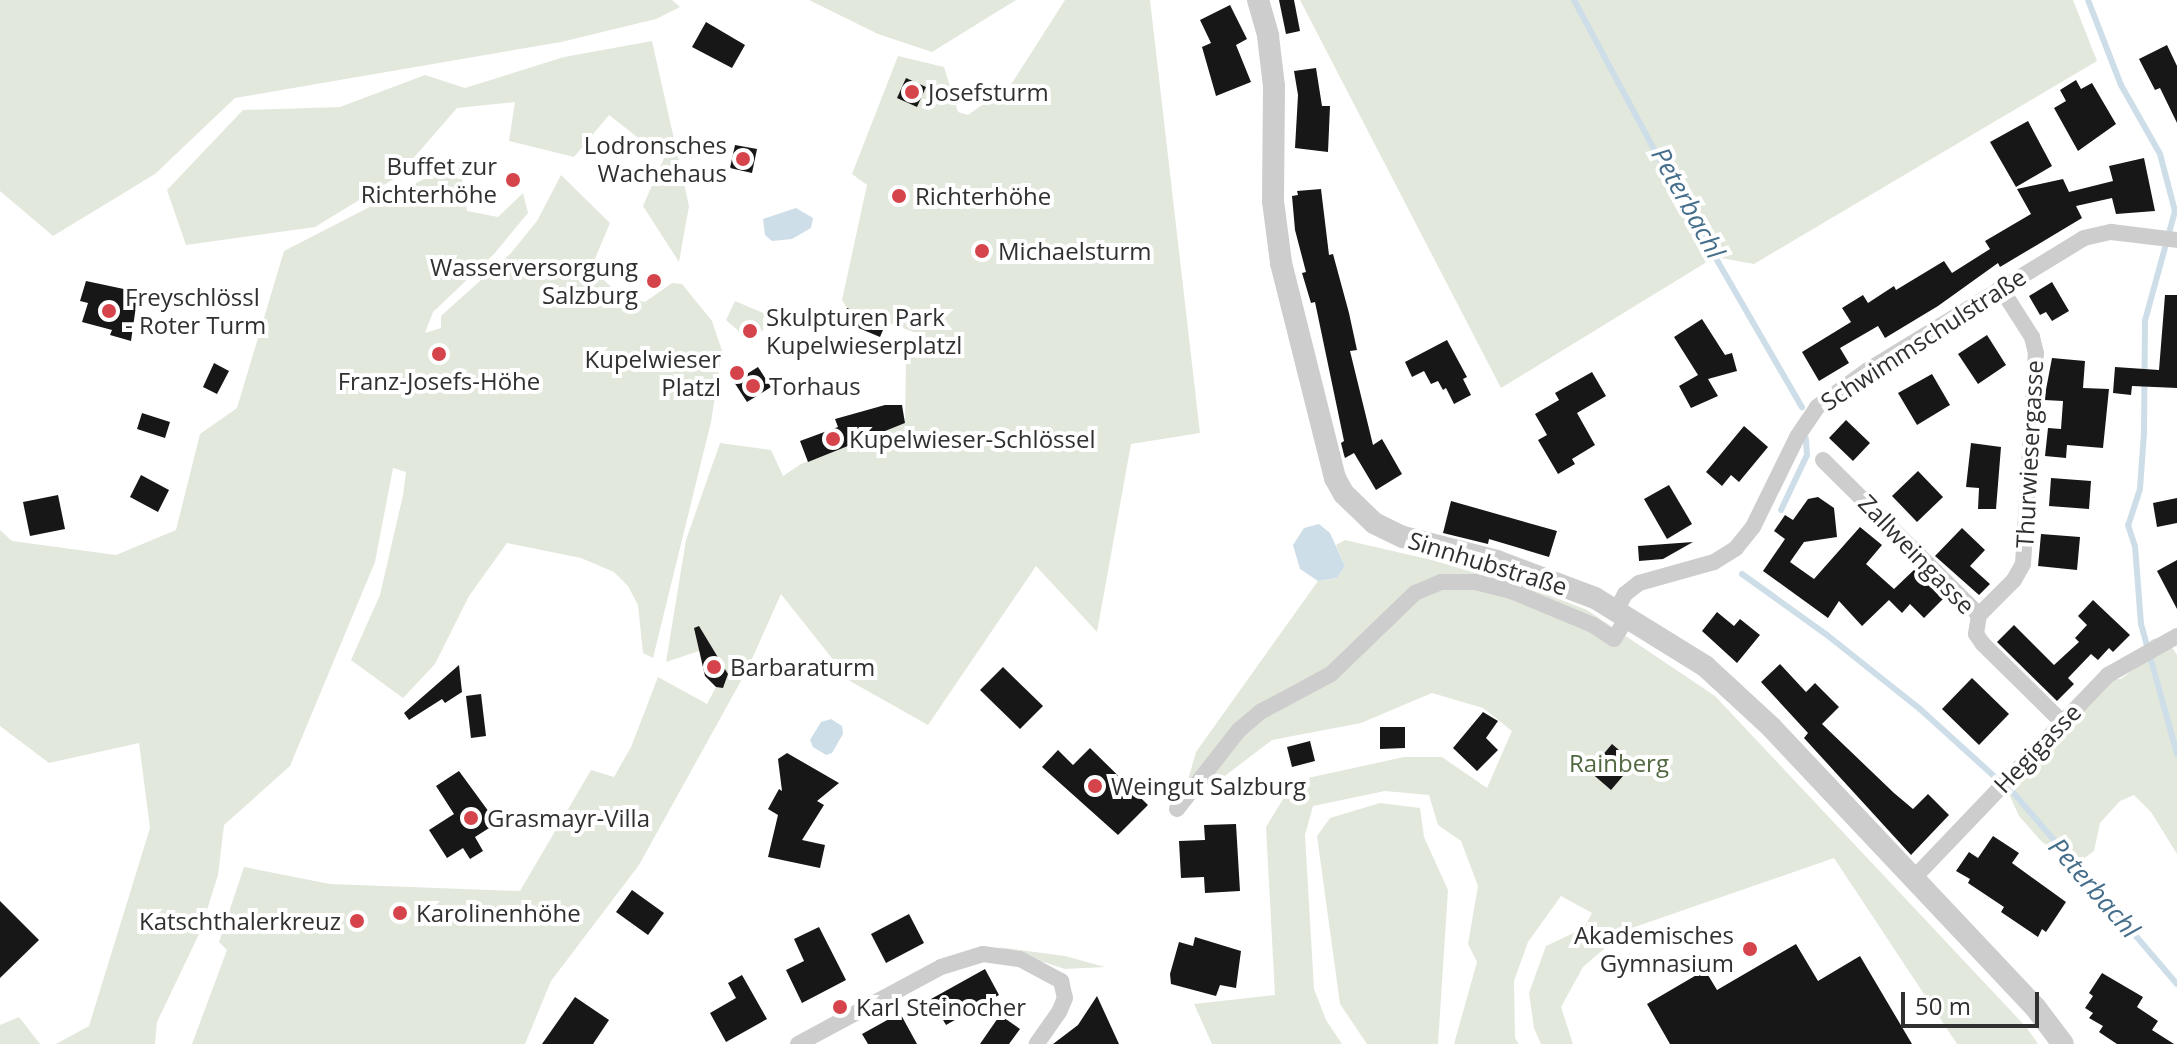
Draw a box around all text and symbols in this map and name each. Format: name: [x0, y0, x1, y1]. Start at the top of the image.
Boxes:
place label: Josefsturm: [928, 78, 1049, 106]
marker: Josefsturm: [903, 83, 921, 101]
place label: Lodronsches Wachehaus: [584, 131, 727, 187]
water label: Peterbachl: [1645, 142, 1731, 264]
marker: Lodronsches Wachehaus: [734, 150, 752, 168]
place label: Buffet zur Richterhöhe: [361, 152, 497, 208]
marker: Buffet zur Richterhöhe: [504, 171, 522, 189]
place label: Richterhöhe: [915, 182, 1051, 210]
marker: Richterhöhe: [890, 187, 908, 205]
place label: Michaelsturm: [998, 237, 1151, 265]
marker: Michaelsturm: [973, 242, 991, 260]
place label: Wasserversorgung Salzburg: [430, 253, 638, 309]
street label: Schwimmschulstraße: [1815, 262, 2031, 416]
marker: Wasserversorgung Salzburg: [645, 272, 663, 290]
place label: Freyschlössl - Roter Turm: [125, 283, 266, 339]
marker: Freyschlössl - Roter Turm: [100, 302, 118, 320]
place label: Skulpturen Park Kupelwieserplatzl: [766, 303, 962, 359]
marker: Skulpturen Park Kupelwieserplatzl: [741, 322, 759, 340]
marker: Franz-Josefs-Höhe: [430, 345, 448, 363]
place label: Kupelwieser Platzl: [585, 345, 721, 401]
street label: Thurwiesergasse: [2010, 359, 2048, 549]
marker: Kupelwieser Platzl: [728, 364, 746, 382]
place label: Franz-Josefs-Höhe: [338, 367, 540, 395]
place label: Torhaus: [769, 372, 861, 400]
marker: Torhaus: [744, 377, 762, 395]
place label: Kupelwieser-Schlössel: [849, 425, 1095, 453]
marker: Kupelwieser-Schlössel: [824, 430, 842, 448]
street label: Zallweingasse: [1853, 488, 1981, 620]
street label: Sinnhubstraße: [1405, 525, 1571, 601]
place label: Barbaraturm: [730, 653, 875, 681]
marker: Barbaraturm: [705, 658, 723, 676]
street label: Hegigasse: [1987, 697, 2087, 799]
park label: Rainberg: [1569, 749, 1669, 777]
place label: Weingut Salzburg: [1111, 772, 1306, 800]
marker: Weingut Salzburg: [1086, 777, 1104, 795]
place label: Grasmayr-Villa: [487, 804, 650, 832]
marker: Grasmayr-Villa: [462, 809, 480, 827]
water label: Peterbachl: [2042, 832, 2146, 944]
place label: Karolinenhöhe: [416, 899, 581, 927]
marker: Karolinenhöhe: [391, 904, 409, 922]
place label: Katschthalerkreuz: [139, 907, 341, 935]
marker: Katschthalerkreuz: [348, 912, 366, 930]
place label: Akademisches Gymnasium: [1574, 921, 1734, 977]
marker: Akademisches Gymnasium: [1741, 940, 1759, 958]
scale bar: [1905, 976, 2043, 1026]
text: 50 m: [1915, 989, 1971, 1022]
place label: Karl Steinocher: [856, 993, 1026, 1021]
marker: Karl Steinocher: [831, 998, 849, 1016]

